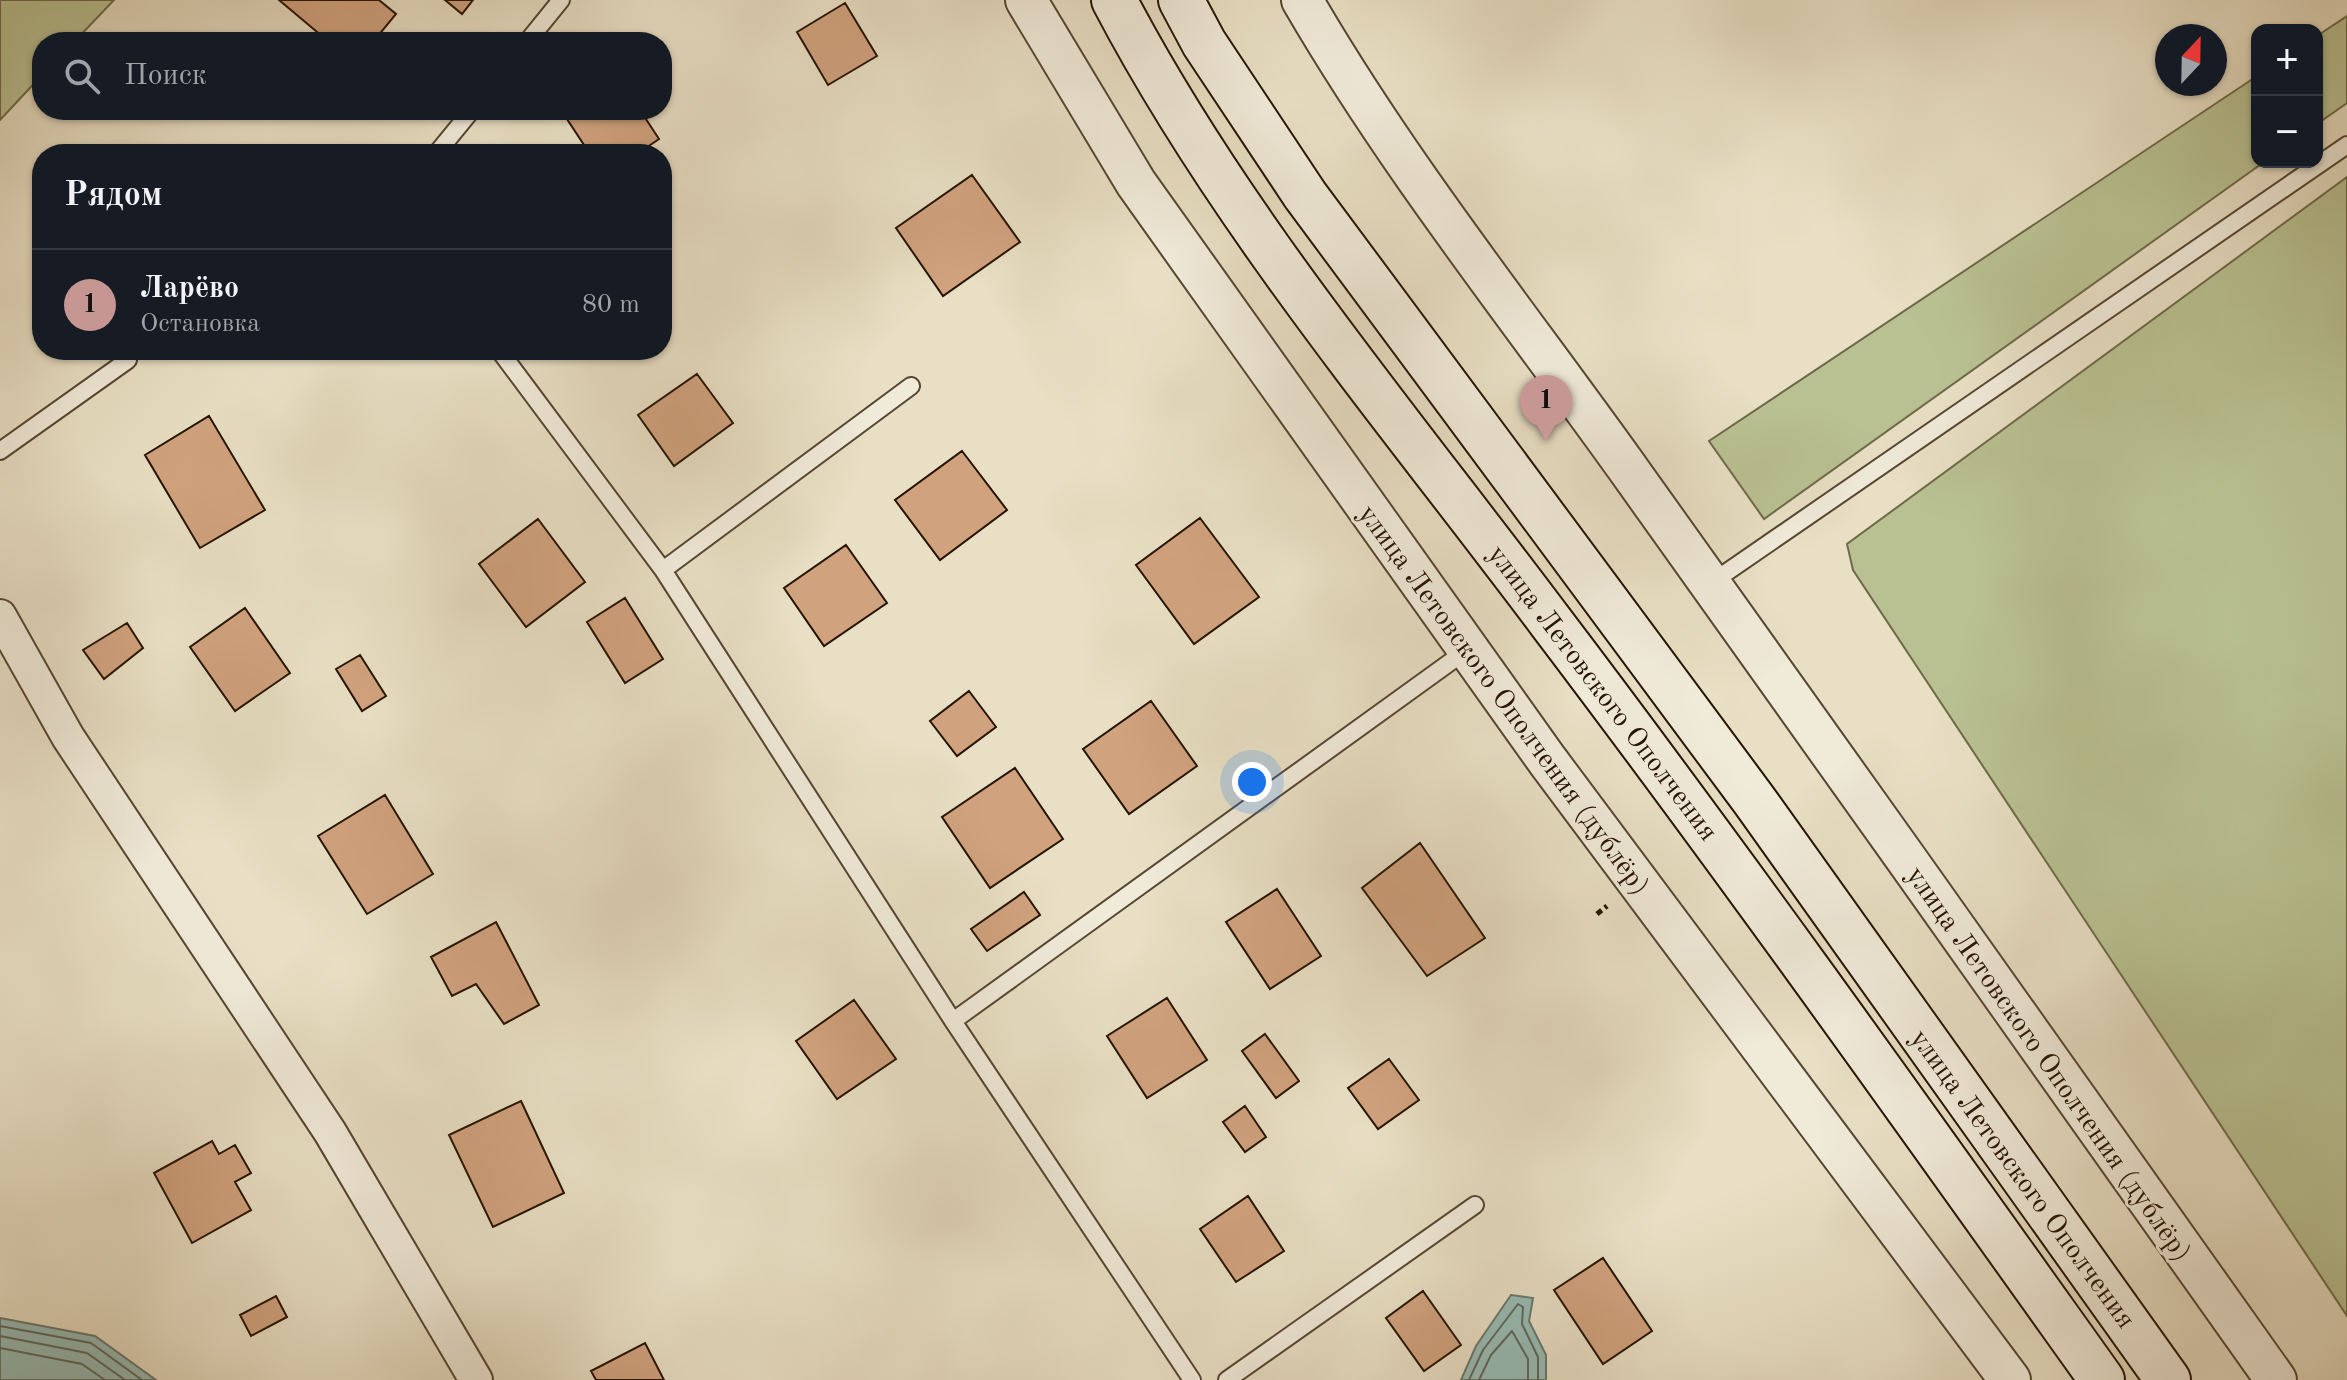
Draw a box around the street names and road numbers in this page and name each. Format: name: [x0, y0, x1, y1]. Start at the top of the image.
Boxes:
street label: улица Летовского Ополчения (дублёр): [1352, 501, 1653, 901]
street label: улица Летовского Ополчения: [1481, 541, 1722, 847]
street label: улица Летовского Ополчения (дублёр): [1900, 859, 2200, 1267]
street label: улица Летовского Ополчения: [1904, 1022, 2144, 1334]

